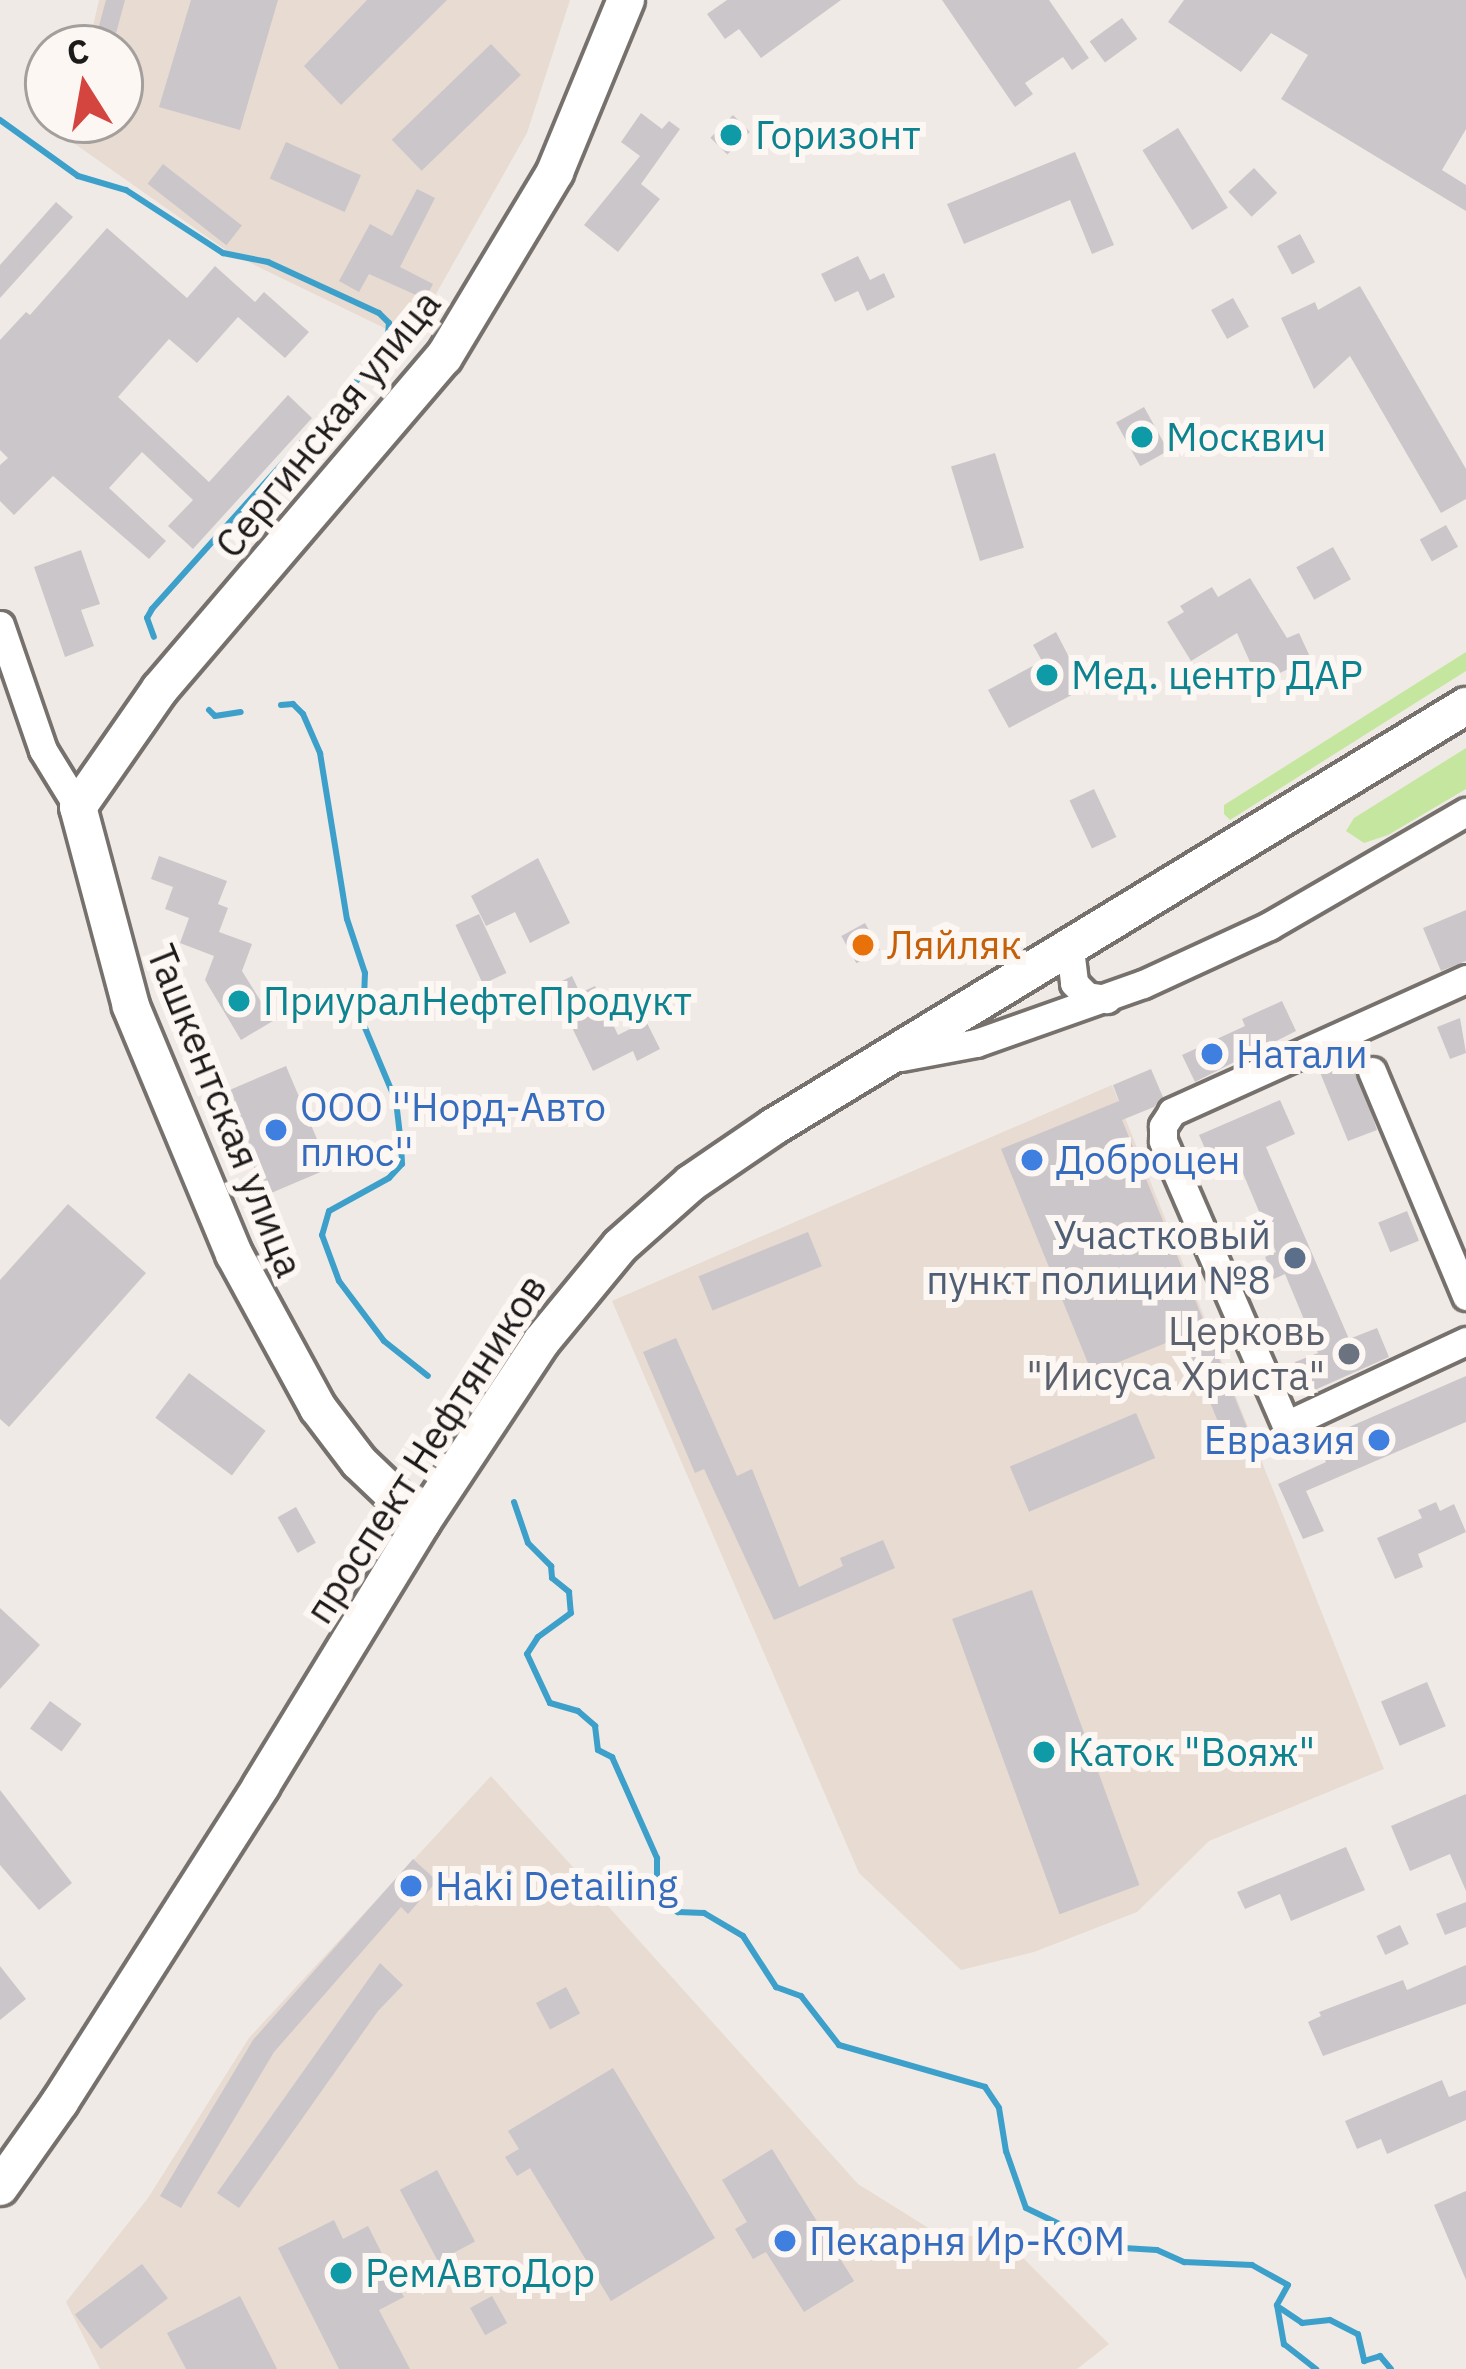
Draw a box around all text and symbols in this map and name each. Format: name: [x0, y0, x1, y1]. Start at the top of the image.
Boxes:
north arrow: [24, 24, 144, 144]
text: С: [63, 28, 92, 74]
place label: Горизонт: [755, 112, 921, 158]
marker: Горизонт: [718, 122, 744, 148]
street label: Сергинская улица: [206, 281, 450, 567]
place label: Москвич: [1166, 414, 1326, 460]
marker: Москвич: [1129, 424, 1155, 450]
place label: Мед. центр ДАР: [1071, 652, 1363, 698]
marker: Мед. центр ДАР: [1034, 662, 1060, 688]
place label: Ляйляк: [887, 922, 1022, 968]
marker: Ляйляк: [850, 932, 876, 958]
street label: Ташкентская улица: [137, 938, 313, 1284]
place label: ПриуралНефтеПродукт: [263, 978, 692, 1024]
marker: ПриуралНефтеПродукт: [226, 988, 252, 1014]
place label: Натали: [1236, 1031, 1368, 1077]
marker: Натали: [1199, 1041, 1225, 1067]
place label: ООО ''Норд-Авто плюс'': [300, 1085, 606, 1176]
marker: ООО ''Норд-Авто плюс'': [263, 1117, 289, 1143]
place label: Доброцен: [1056, 1137, 1240, 1183]
marker: Доброцен: [1019, 1147, 1045, 1173]
place label: Участковый пункт полиции №8: [926, 1213, 1271, 1304]
marker: Участковый пункт полиции №8: [1282, 1245, 1308, 1271]
street label: проспект Нефтяников: [296, 1266, 556, 1632]
place label: Церковь "Иисуса Христа": [1026, 1309, 1325, 1400]
marker: Церковь "Иисуса Христа": [1336, 1341, 1362, 1367]
place label: Евразия: [1204, 1417, 1355, 1463]
marker: Евразия: [1366, 1427, 1392, 1453]
place label: Каток "Вояж": [1068, 1729, 1315, 1775]
marker: Каток "Вояж": [1031, 1739, 1057, 1765]
place label: Haki Detailing: [435, 1863, 678, 1909]
marker: Haki Detailing: [398, 1873, 424, 1899]
place label: Пекарня Ир-КОМ: [809, 2218, 1125, 2264]
marker: Пекарня Ир-КОМ: [772, 2228, 798, 2254]
place label: РемАвтоДор: [365, 2250, 595, 2296]
marker: РемАвтоДор: [328, 2260, 354, 2286]

